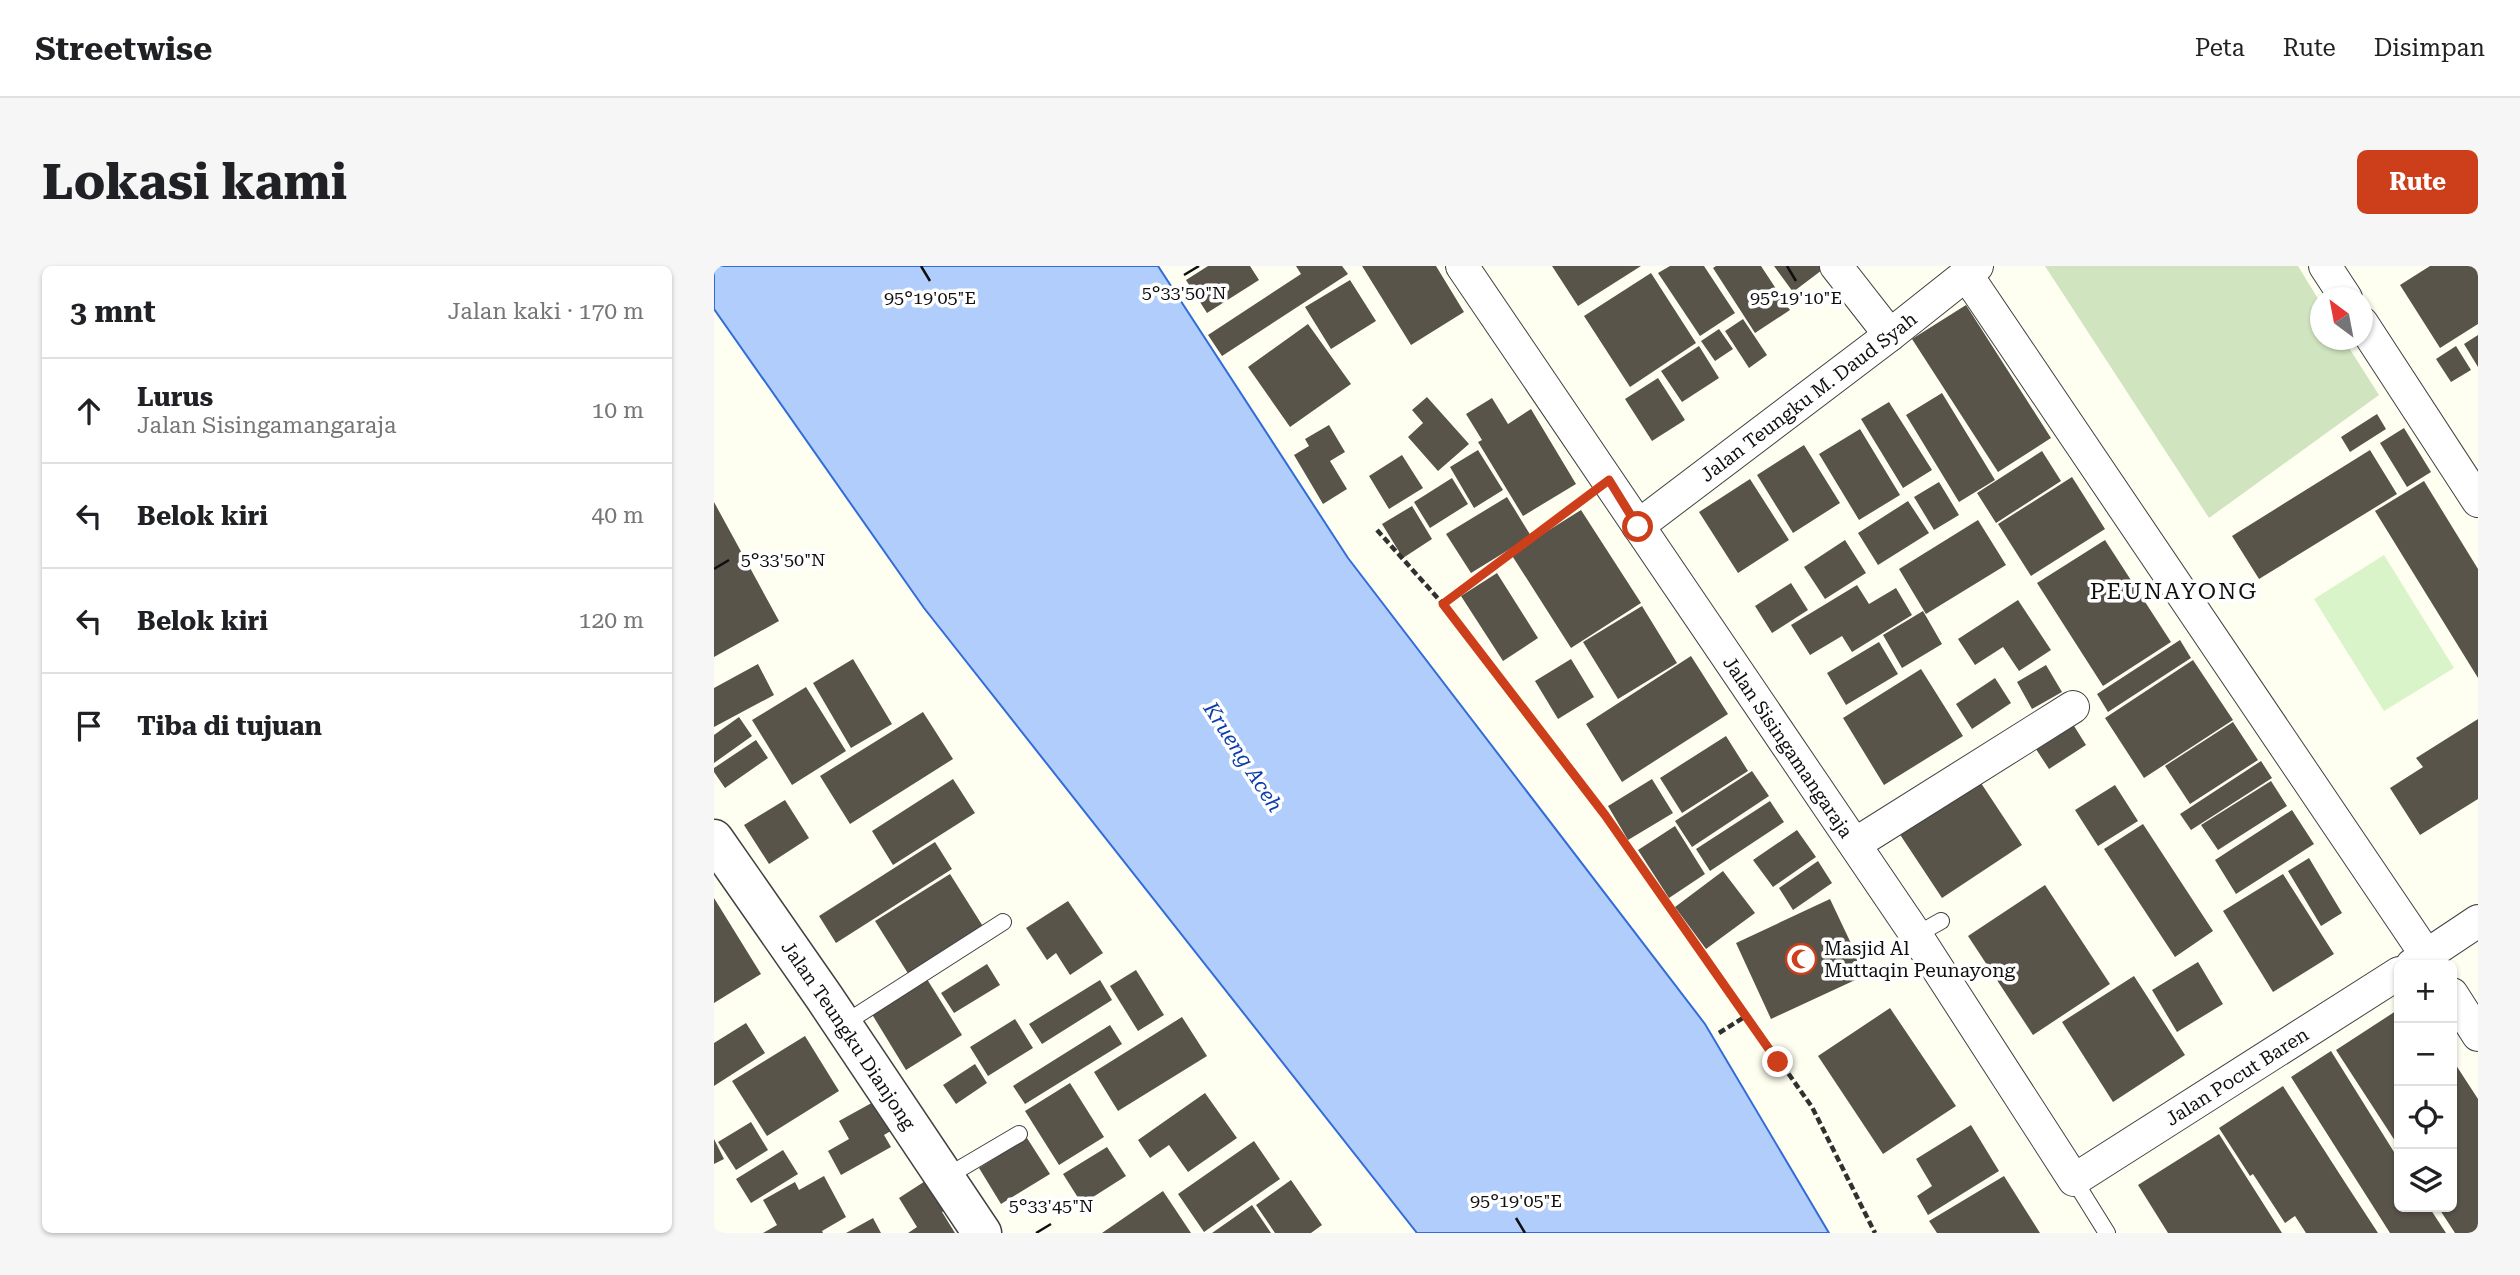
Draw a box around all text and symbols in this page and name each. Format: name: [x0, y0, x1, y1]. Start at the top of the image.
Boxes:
text: Streetwise: [35, 29, 212, 68]
text: Peta: [2195, 34, 2245, 62]
text: Rute: [2283, 34, 2336, 62]
text: Disimpan: [2374, 34, 2485, 62]
button: Rute: [2357, 150, 2478, 214]
text: Lokasi kami: [42, 154, 347, 211]
text: 5°33'50"N: [1142, 282, 1226, 303]
text: 95°19'05"E: [884, 287, 976, 308]
text: 95°19'10"E: [1750, 287, 1842, 308]
north arrow: [2310, 287, 2373, 350]
text: 3 mnt: [70, 294, 156, 329]
text: Jalan kaki · 170 m: [448, 298, 644, 325]
street label: Jalan Teungku M. Daud Syah: [1696, 307, 1921, 486]
text: Lurus: [137, 382, 213, 412]
icon: ahead: [70, 392, 108, 430]
text: 10 m: [591, 397, 644, 424]
text: Jalan Sisingamangaraja: [137, 412, 397, 439]
icon: left: [70, 497, 108, 535]
text: Belok kiri: [137, 501, 268, 531]
text: 40 m: [591, 502, 644, 529]
route start: [1622, 511, 1653, 542]
text: 5°33'50"N: [741, 549, 825, 570]
district label: PEUNAYONG: [2090, 578, 2258, 605]
icon: left: [70, 602, 108, 640]
text: Belok kiri: [137, 606, 268, 636]
text: 120 m: [579, 607, 644, 634]
street label: Jalan Sisingamangaraja: [1718, 652, 1858, 843]
water label: Krueng Aceh: [1198, 697, 1288, 817]
icon: arrive: [70, 707, 108, 745]
text: Tiba di tujuan: [137, 711, 322, 741]
street label: Jalan Teungku Dianjong: [777, 936, 921, 1134]
place label: Masjid Al Muttaqin Peunayong: [1824, 937, 2015, 982]
mosque icon: Masjid Al Muttaqin Peunayong: [1784, 942, 1818, 976]
map controls: [2394, 960, 2457, 1212]
button: +: [2394, 960, 2457, 1023]
street label: Jalan Pocut Baren: [2161, 1022, 2313, 1130]
button: −: [2394, 1023, 2457, 1086]
route end: [1762, 1046, 1793, 1077]
button: locate: [2394, 1086, 2457, 1149]
button: layers: [2394, 1149, 2457, 1212]
text: 95°19'05"E: [1470, 1190, 1562, 1211]
text: 5°33'45"N: [1009, 1195, 1093, 1216]

